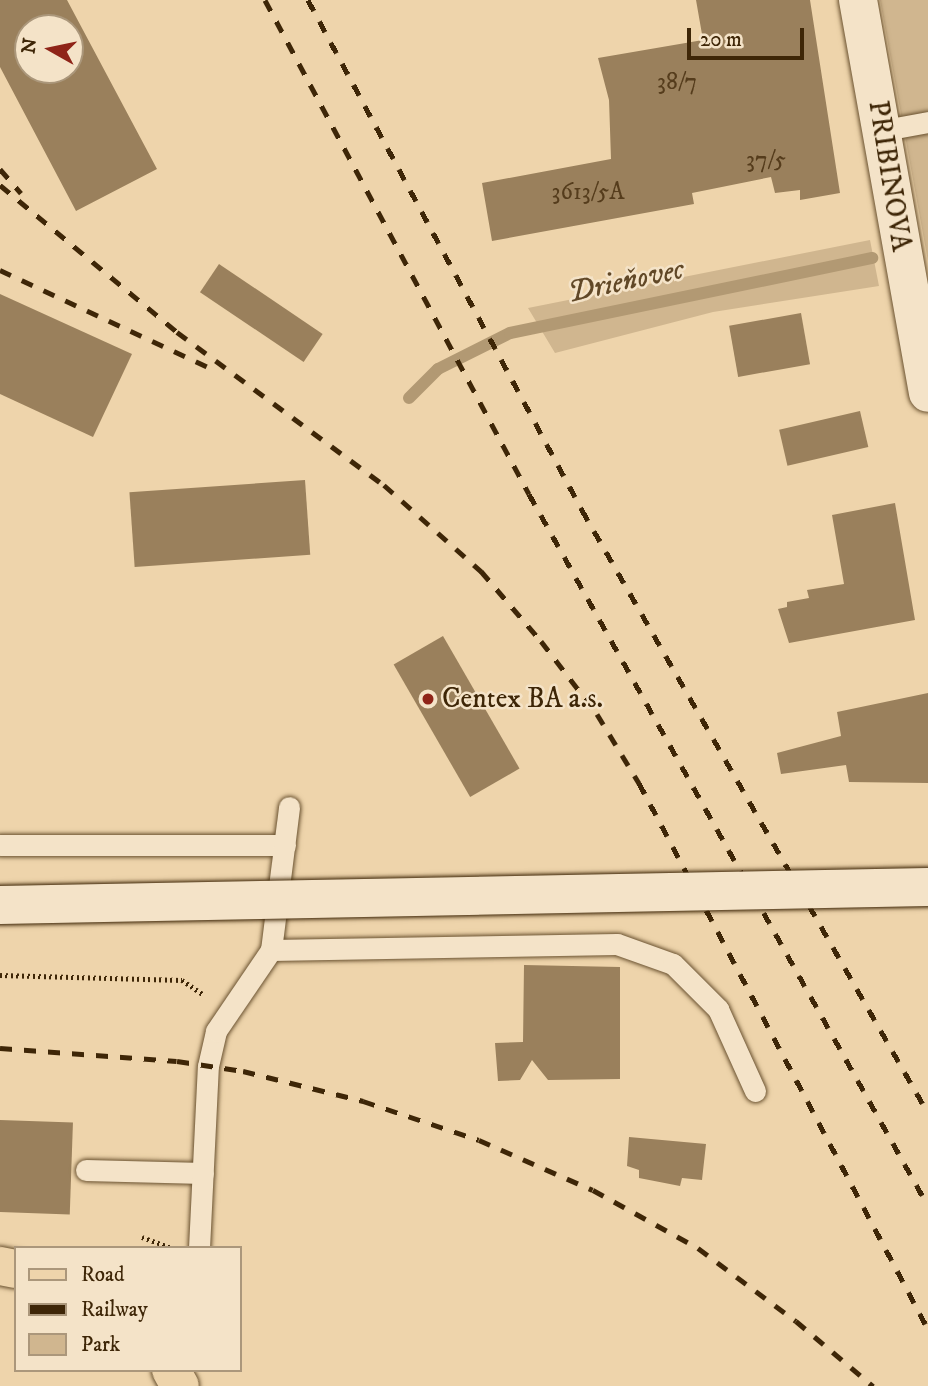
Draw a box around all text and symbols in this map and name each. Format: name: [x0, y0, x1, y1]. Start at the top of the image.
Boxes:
north arrow: [14, 14, 84, 84]
scale bar: [690, 14, 807, 58]
text: 20 m: [700, 27, 742, 53]
text: N: [17, 36, 42, 55]
house number: 38/7: [657, 69, 697, 97]
street label: PRIBINOVA: [860, 98, 918, 254]
house number: 37/5: [746, 147, 786, 175]
house number: 3613/5A: [552, 179, 624, 207]
water label: Drieňovec: [565, 252, 687, 312]
place label: Centex BA a.s.: [442, 682, 603, 716]
marker: Centex BA a.s.: [420, 691, 436, 707]
legend: [14, 1246, 242, 1372]
text: Road: [81, 1262, 125, 1288]
text: Railway: [81, 1297, 148, 1323]
text: Park: [81, 1332, 120, 1358]

